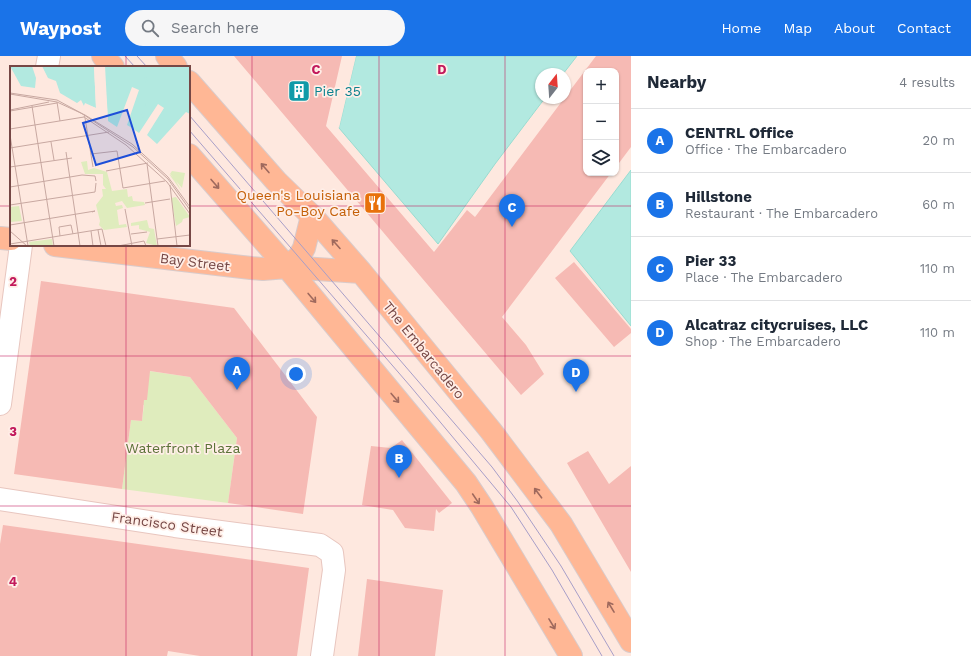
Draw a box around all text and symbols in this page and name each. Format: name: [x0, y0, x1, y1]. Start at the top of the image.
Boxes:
search box: [125, 10, 405, 46]
text: Waypost: [20, 17, 101, 40]
icon: search: [139, 17, 161, 39]
text: Search here: [171, 19, 259, 37]
text: Home: [721, 20, 761, 36]
text: Map: [783, 20, 812, 36]
text: About: [834, 20, 875, 36]
text: Contact: [897, 20, 951, 36]
text: C: [312, 62, 321, 77]
text: D: [437, 62, 447, 77]
inset map: [10, 66, 190, 246]
north arrow: [535, 68, 571, 104]
map controls: [583, 68, 619, 176]
button: +: [583, 68, 619, 104]
text: Nearby: [647, 72, 706, 92]
text: 4 results: [899, 75, 955, 90]
building icon: Pier 35: [286, 78, 312, 104]
place label: Pier 35: [314, 83, 361, 99]
button: −: [583, 104, 619, 140]
text: CENTRL Office: [685, 124, 794, 142]
text: A: [656, 133, 664, 148]
text: 20 m: [923, 133, 955, 148]
button: layers: [583, 140, 619, 176]
text: Office · The Embarcadero: [685, 142, 847, 157]
one-way arrow: [260, 163, 270, 173]
one-way arrow: [210, 179, 219, 190]
place label: Queen's Louisiana Po-Boy Cafe: [237, 187, 360, 219]
text: Hillstone: [685, 188, 752, 206]
restaurant icon: Queen's Louisiana Po-Boy Cafe: [362, 190, 388, 216]
pin: C: [499, 194, 525, 227]
text: B: [656, 197, 664, 212]
text: 60 m: [922, 197, 955, 212]
text: Restaurant · The Embarcadero: [685, 206, 878, 221]
one-way arrow: [331, 239, 341, 249]
street label: Bay Street: [159, 250, 231, 274]
text: Pier 33: [685, 252, 736, 270]
text: C: [656, 261, 664, 276]
text: 110 m: [920, 261, 955, 276]
text: Place · The Embarcadero: [685, 270, 843, 285]
text: 2: [9, 274, 17, 289]
one-way arrow: [307, 292, 316, 303]
street label: The Embarcadero: [380, 298, 468, 402]
text: Alcatraz citycruises, LLC: [685, 316, 868, 334]
text: D: [655, 325, 665, 340]
text: 110 m: [920, 325, 955, 340]
text: Shop · The Embarcadero: [685, 334, 841, 349]
pin: A: [224, 357, 250, 390]
pin: D: [563, 359, 589, 392]
your location: [286, 364, 306, 384]
one-way arrow: [390, 392, 399, 403]
text: 3: [9, 424, 17, 439]
park label: Waterfront Plaza: [126, 440, 241, 456]
pin: B: [386, 445, 412, 478]
one-way arrow: [534, 487, 542, 498]
one-way arrow: [472, 493, 480, 504]
street label: Francisco Street: [110, 508, 224, 540]
text: 4: [9, 574, 18, 589]
one-way arrow: [607, 602, 615, 613]
one-way arrow: [548, 618, 556, 630]

